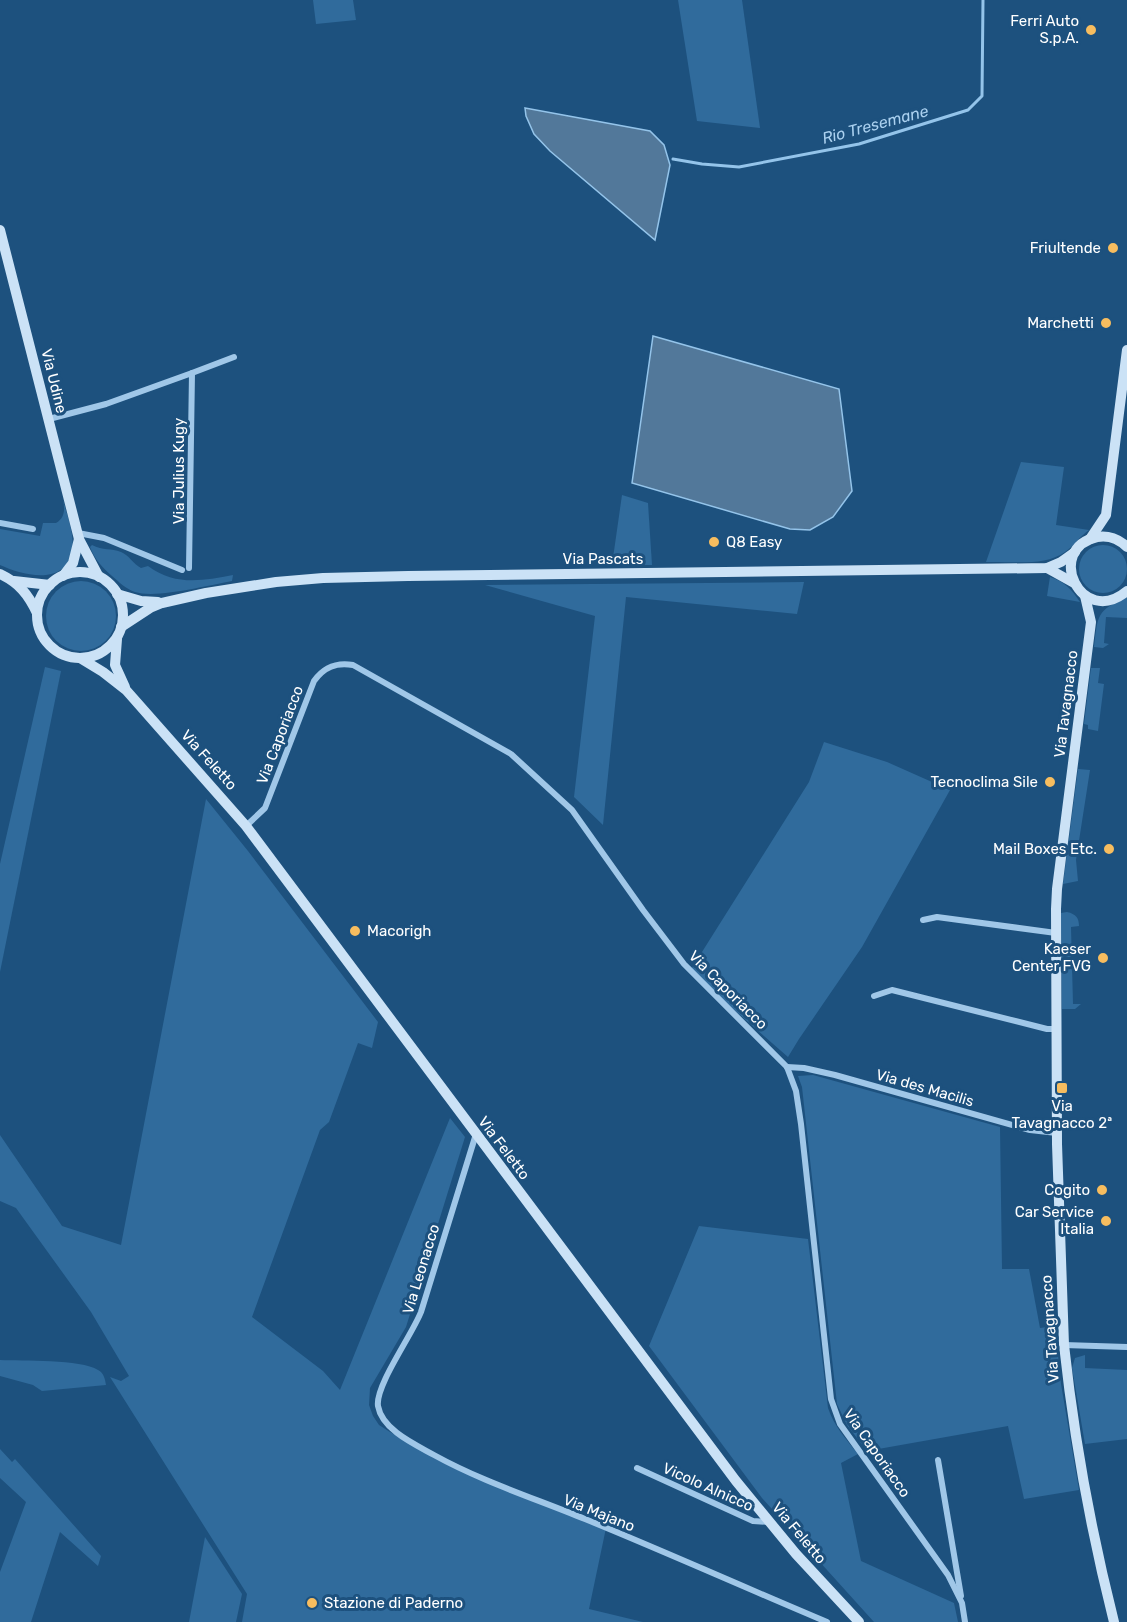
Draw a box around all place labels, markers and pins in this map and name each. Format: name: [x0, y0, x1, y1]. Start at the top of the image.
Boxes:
place label: Ferri Auto S.p.A.: [1010, 12, 1079, 47]
marker: Ferri Auto S.p.A.: [1084, 23, 1098, 37]
place label: Friultende: [1030, 239, 1101, 257]
marker: Friultende: [1106, 241, 1120, 255]
place label: Marchetti: [1027, 314, 1094, 332]
marker: Marchetti: [1099, 316, 1113, 330]
place label: Q8 Easy: [726, 533, 782, 551]
marker: Q8 Easy: [707, 535, 721, 549]
place label: Tecnoclima Sile: [931, 773, 1038, 791]
marker: Tecnoclima Sile: [1043, 775, 1057, 789]
place label: Mail Boxes Etc.: [993, 840, 1097, 858]
marker: Mail Boxes Etc.: [1102, 842, 1116, 856]
place label: Macorigh: [367, 922, 432, 940]
marker: Macorigh: [348, 924, 362, 938]
place label: Kaeser Center FVG: [1012, 940, 1091, 975]
marker: Kaeser Center FVG: [1096, 951, 1110, 965]
marker: Via Tavagnacco 2ª: [1055, 1081, 1069, 1095]
place label: Via Tavagnacco 2ª: [1011, 1097, 1113, 1132]
place label: Cogito: [1044, 1181, 1090, 1199]
marker: Cogito: [1095, 1183, 1109, 1197]
place label: Car Service Italia: [1015, 1203, 1094, 1238]
marker: Car Service Italia: [1099, 1214, 1113, 1228]
place label: Stazione di Paderno: [324, 1594, 463, 1612]
marker: Stazione di Paderno: [305, 1596, 319, 1610]

